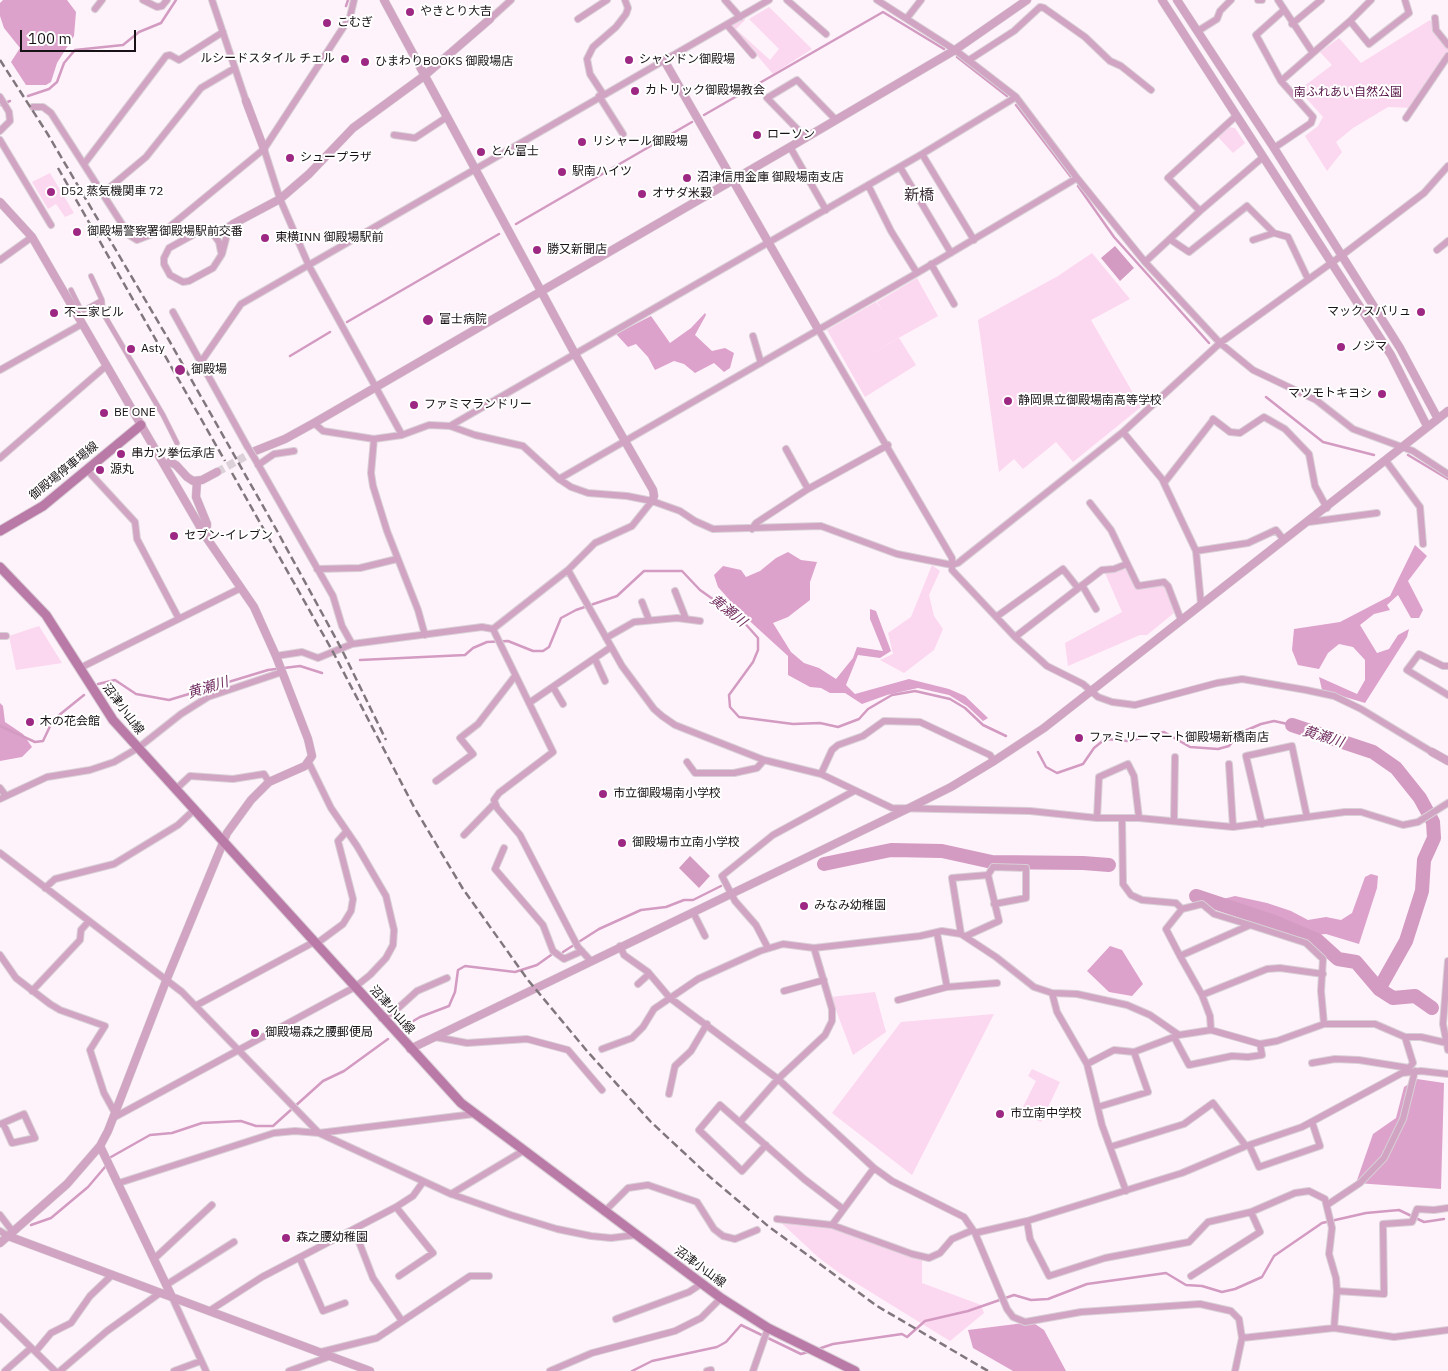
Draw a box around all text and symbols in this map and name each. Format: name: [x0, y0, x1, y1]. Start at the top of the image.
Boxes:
place label: やきとり大吉: [420, 5, 492, 19]
marker: やきとり大吉: [404, 6, 416, 18]
place label: こむぎ: [337, 16, 373, 30]
marker: こむぎ: [321, 17, 333, 29]
scale bar: [22, 20, 139, 52]
text: 100 m: [28, 29, 72, 48]
place label: ルシードスタイル チェル: [200, 52, 335, 66]
marker: ルシードスタイル チェル: [339, 53, 351, 65]
place label: シャンドン御殿場: [639, 53, 735, 67]
marker: シャンドン御殿場: [623, 54, 635, 66]
place label: ひまわりBOOKS 御殿場店: [375, 55, 513, 69]
marker: ひまわりBOOKS 御殿場店: [359, 56, 371, 68]
place label: カトリック御殿場教会: [645, 84, 765, 98]
marker: カトリック御殿場教会: [629, 85, 641, 97]
park label: 南ふれあい自然公園: [1294, 86, 1402, 100]
place label: ローソン: [767, 128, 815, 142]
marker: ローソン: [751, 129, 763, 141]
place label: リシャール御殿場: [592, 135, 688, 149]
marker: リシャール御殿場: [576, 136, 588, 148]
place label: とん富士: [491, 145, 539, 159]
marker: とん富士: [475, 146, 487, 158]
place label: シュープラザ: [300, 151, 372, 165]
marker: シュープラザ: [284, 152, 296, 164]
place label: 駅南ハイツ: [572, 165, 632, 179]
marker: 駅南ハイツ: [556, 166, 568, 178]
place label: 沼津信用金庫 御殿場南支店: [697, 171, 844, 185]
marker: 沼津信用金庫 御殿場南支店: [681, 172, 693, 184]
place label: D52 蒸気機関車 72: [61, 185, 164, 199]
marker: D52 蒸気機関車 72: [45, 186, 57, 198]
place label: オサダ米穀: [652, 187, 712, 201]
district label: 新橋: [904, 187, 934, 205]
marker: オサダ米穀: [636, 188, 648, 200]
place label: 御殿場警察署御殿場駅前交番: [87, 225, 243, 239]
marker: 御殿場警察署御殿場駅前交番: [71, 226, 83, 238]
place label: 東横INN 御殿場駅前: [275, 231, 384, 245]
marker: 東横INN 御殿場駅前: [259, 232, 271, 244]
place label: 勝又新聞店: [547, 243, 607, 257]
marker: 勝又新聞店: [531, 244, 543, 256]
place label: マックスバリュ: [1327, 305, 1411, 319]
place label: 不二家ビル: [64, 306, 124, 320]
marker: マックスバリュ: [1415, 306, 1427, 318]
marker: 不二家ビル: [48, 307, 60, 319]
marker: 富士病院: [421, 313, 435, 327]
place label: 富士病院: [439, 313, 487, 327]
place label: ノジマ: [1351, 340, 1387, 354]
marker: ノジマ: [1335, 341, 1347, 353]
place label: Asty: [141, 342, 165, 356]
marker: Asty: [125, 343, 137, 355]
marker: 御殿場: [173, 363, 187, 377]
place label: 御殿場: [191, 363, 227, 377]
place label: マツモトキヨシ: [1288, 387, 1372, 401]
marker: マツモトキヨシ: [1376, 388, 1388, 400]
place label: 静岡県立御殿場南高等学校: [1018, 394, 1162, 408]
marker: 静岡県立御殿場南高等学校: [1002, 395, 1014, 407]
place label: ファミマランドリー: [424, 398, 532, 412]
marker: ファミマランドリー: [408, 399, 420, 411]
place label: BE ONE: [114, 406, 156, 420]
marker: BE ONE: [98, 407, 110, 419]
street label: 御殿場停車場線: [27, 439, 101, 503]
place label: 串カツ拳伝承店: [131, 447, 215, 461]
marker: 串カツ拳伝承店: [115, 448, 127, 460]
place label: 源丸: [110, 463, 134, 477]
marker: 源丸: [94, 464, 106, 476]
place label: セブン-イレブン: [184, 529, 273, 543]
marker: セブン-イレブン: [168, 530, 180, 542]
water label: 黄瀬川: [706, 591, 750, 631]
water label: 黄瀬川: [185, 674, 231, 702]
street label: 沼津小山線: [99, 681, 147, 737]
place label: 木の花会館: [40, 715, 100, 729]
marker: 木の花会館: [24, 716, 36, 728]
water label: 黄瀬川: [1300, 723, 1346, 751]
place label: ファミリーマート御殿場新橋南店: [1089, 731, 1269, 745]
marker: ファミリーマート御殿場新橋南店: [1073, 732, 1085, 744]
place label: 市立御殿場南小学校: [613, 787, 721, 801]
marker: 市立御殿場南小学校: [597, 788, 609, 800]
place label: 御殿場市立南小学校: [632, 836, 740, 850]
marker: 御殿場市立南小学校: [616, 837, 628, 849]
place label: みなみ幼稚園: [814, 899, 886, 913]
marker: みなみ幼稚園: [798, 900, 810, 912]
street label: 沼津小山線: [367, 983, 417, 1037]
place label: 御殿場森之腰郵便局: [265, 1026, 373, 1040]
marker: 御殿場森之腰郵便局: [249, 1027, 261, 1039]
place label: 市立南中学校: [1010, 1107, 1082, 1121]
marker: 市立南中学校: [994, 1108, 1006, 1120]
place label: 森之腰幼稚園: [296, 1231, 368, 1245]
marker: 森之腰幼稚園: [280, 1232, 292, 1244]
street label: 沼津小山線: [671, 1244, 729, 1290]

